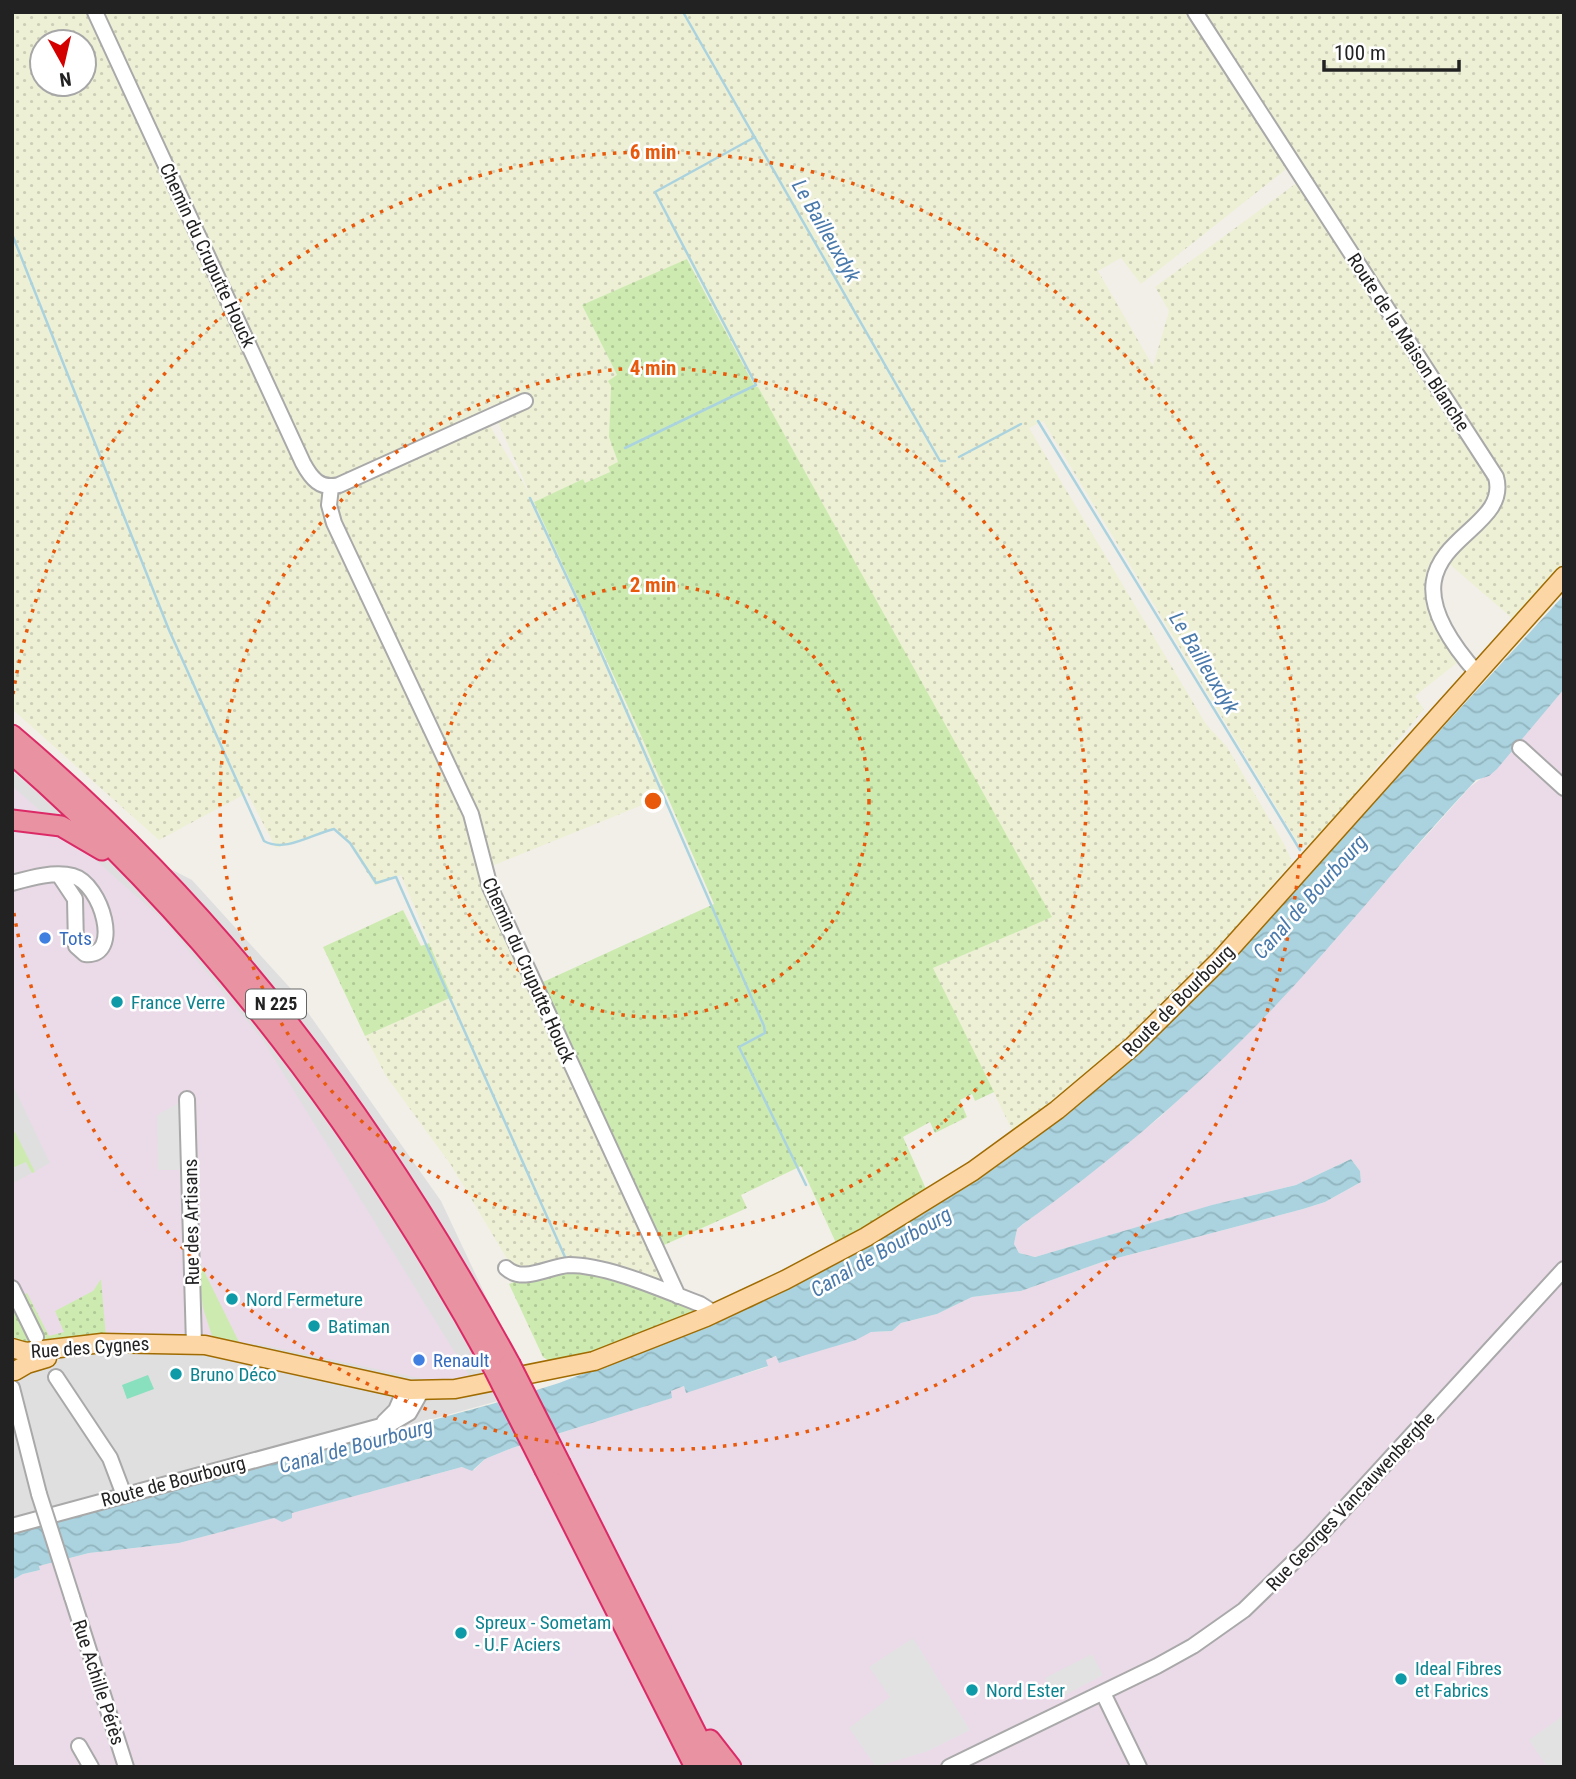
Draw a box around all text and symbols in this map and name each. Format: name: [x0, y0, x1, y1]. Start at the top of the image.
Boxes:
north arrow: [28, 28, 98, 98]
scale bar: [1324, 28, 1459, 72]
text: 100 m: [1334, 41, 1386, 65]
text: N: [58, 67, 73, 92]
text: 6 min: [630, 140, 676, 164]
street label: Chemin du Cruputte Houck: [155, 159, 261, 351]
water label: Le Bailleuxdyk: [787, 175, 866, 287]
street label: Route de la Maison Blanche: [1342, 249, 1475, 436]
text: 4 min: [630, 356, 676, 380]
text: 2 min: [630, 573, 676, 597]
water label: Le Bailleuxdyk: [1164, 608, 1244, 719]
centre of rings: [641, 789, 665, 813]
water label: Canal de Bourbourg: [1248, 830, 1372, 964]
street label: Chemin du Cruputte Houck: [477, 874, 580, 1067]
place label: Tots: [59, 927, 92, 950]
marker: Tots: [37, 930, 53, 946]
street label: Route de Bourbourg: [1118, 940, 1239, 1061]
road number: N 225: [246, 989, 306, 1018]
place label: France Verre: [131, 991, 225, 1014]
marker: France Verre: [109, 994, 125, 1010]
street label: Rue des Artisans: [179, 1158, 204, 1286]
water label: Canal de Bourbourg: [806, 1202, 956, 1302]
place label: Nord Fermeture: [246, 1288, 363, 1311]
marker: Nord Fermeture: [224, 1291, 240, 1307]
place label: Batiman: [328, 1315, 390, 1338]
marker: Batiman: [306, 1318, 322, 1334]
street label: Rue des Cygnes: [30, 1332, 150, 1363]
place label: Renault: [433, 1349, 489, 1372]
marker: Renault: [411, 1352, 427, 1368]
place label: Bruno Déco: [190, 1363, 277, 1386]
marker: Bruno Déco: [168, 1366, 184, 1382]
street label: Rue Georges Vancauwenberghe: [1261, 1407, 1439, 1596]
water label: Canal de Bourbourg: [276, 1414, 436, 1478]
street label: Route de Bourbourg: [99, 1451, 248, 1512]
place label: Spreux - Sometam - U.F Aciers: [475, 1611, 611, 1656]
street label: Rue Achille Pérès: [67, 1617, 130, 1748]
marker: Spreux - Sometam - U.F Aciers: [453, 1625, 469, 1641]
place label: Ideal Fibres et Fabrics: [1415, 1657, 1502, 1702]
marker: Ideal Fibres et Fabrics: [1393, 1671, 1409, 1687]
place label: Nord Ester: [986, 1679, 1065, 1702]
marker: Nord Ester: [964, 1682, 980, 1698]

